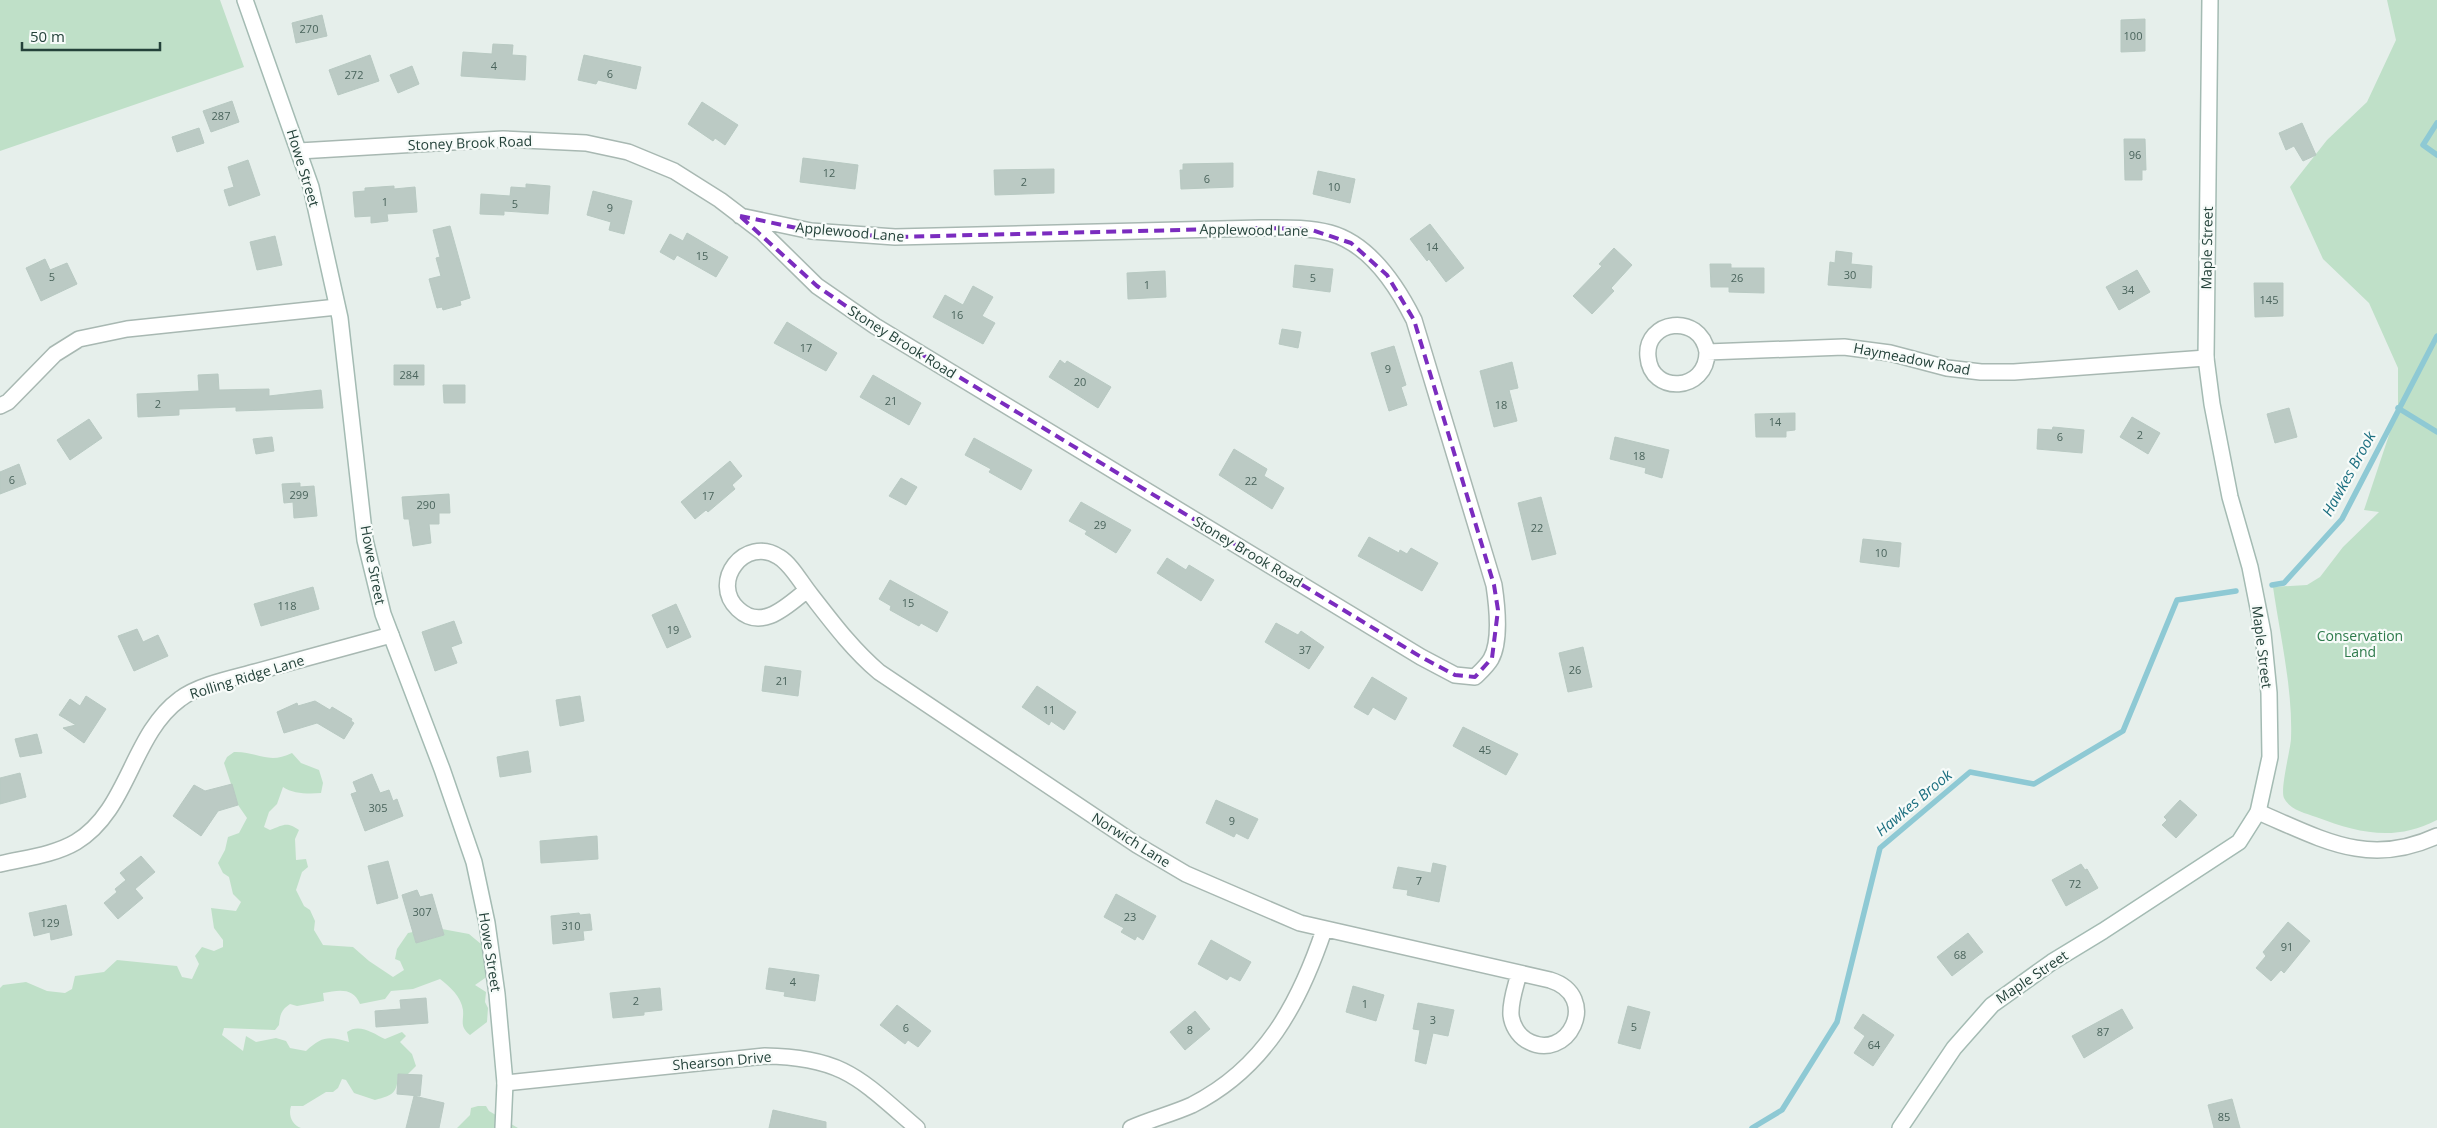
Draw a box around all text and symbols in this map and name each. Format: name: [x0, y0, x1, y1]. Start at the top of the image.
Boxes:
scale bar: [22, 20, 160, 52]
house number: 270: [300, 21, 318, 36]
text: 50 m: [30, 26, 65, 46]
house number: 100: [2124, 28, 2142, 43]
house number: 4: [491, 58, 498, 73]
house number: 6: [607, 66, 613, 81]
house number: 272: [345, 67, 363, 82]
house number: 287: [212, 108, 230, 123]
street label: Howe Street: [283, 127, 324, 209]
street label: Stoney Brook Road: [408, 131, 532, 154]
house number: 96: [2129, 147, 2141, 162]
house number: 12: [823, 165, 835, 180]
house number: 6: [1204, 171, 1210, 186]
house number: 2: [1021, 174, 1027, 189]
house number: 10: [1328, 179, 1340, 194]
house number: 1: [382, 194, 388, 209]
house number: 5: [512, 196, 518, 211]
house number: 9: [607, 200, 613, 215]
street label: Maple Street: [2196, 206, 2217, 290]
street label: Applewood Lane: [795, 217, 905, 246]
street label: Applewood Lane: [1199, 219, 1309, 240]
house number: 14: [1426, 239, 1439, 254]
house number: 15: [696, 248, 708, 263]
house number: 30: [1844, 267, 1856, 282]
house number: 5: [49, 269, 55, 284]
house number: 5: [1310, 270, 1316, 285]
house number: 26: [1731, 270, 1743, 285]
house number: 1: [1144, 277, 1150, 292]
house number: 34: [2122, 282, 2135, 297]
house number: 145: [2260, 292, 2278, 307]
street label: Stoney Brook Road: [845, 301, 960, 383]
house number: 16: [951, 307, 963, 322]
street label: Haymeadow Road: [1852, 338, 1972, 379]
house number: 17: [800, 340, 812, 355]
house number: 9: [1385, 361, 1391, 376]
house number: 284: [400, 367, 419, 382]
house number: 20: [1074, 374, 1086, 389]
house number: 21: [885, 393, 897, 408]
house number: 2: [155, 396, 161, 411]
house number: 18: [1495, 397, 1507, 412]
house number: 14: [1769, 414, 1782, 429]
house number: 2: [2137, 427, 2143, 442]
water label: Hawkes Brook: [2317, 427, 2380, 519]
house number: 6: [2057, 429, 2063, 444]
house number: 18: [1633, 448, 1645, 463]
house number: 6: [9, 472, 15, 487]
house number: 22: [1245, 473, 1257, 488]
house number: 299: [290, 487, 308, 502]
house number: 17: [702, 488, 714, 503]
house number: 290: [417, 497, 435, 512]
street label: Stoney Brook Road: [1190, 511, 1306, 592]
house number: 29: [1094, 517, 1106, 532]
house number: 22: [1531, 520, 1543, 535]
street label: Howe Street: [357, 524, 390, 606]
house number: 10: [1875, 545, 1887, 560]
house number: 15: [902, 595, 914, 610]
house number: 118: [278, 598, 296, 613]
street label: Maple Street: [2248, 605, 2277, 689]
house number: 19: [667, 622, 679, 637]
park label: Conservation Land: [2317, 626, 2403, 661]
house number: 37: [1299, 642, 1311, 657]
street label: Rolling Ridge Lane: [187, 650, 307, 703]
house number: 26: [1569, 662, 1581, 677]
house number: 21: [776, 673, 788, 688]
house number: 11: [1043, 702, 1055, 717]
house number: 45: [1479, 742, 1491, 757]
water label: Hawkes Brook: [1871, 764, 1956, 840]
house number: 305: [369, 800, 387, 815]
street label: Norwich Lane: [1088, 808, 1174, 871]
house number: 9: [1229, 813, 1235, 828]
house number: 7: [1416, 873, 1422, 888]
house number: 72: [2069, 876, 2081, 891]
house number: 307: [413, 904, 431, 919]
house number: 23: [1124, 909, 1136, 924]
street label: Howe Street: [475, 911, 506, 993]
house number: 129: [41, 915, 59, 930]
house number: 310: [562, 918, 580, 933]
house number: 91: [2281, 939, 2293, 954]
street label: Maple Street: [1992, 945, 2071, 1008]
house number: 68: [1954, 947, 1966, 962]
house number: 4: [790, 974, 797, 989]
house number: 2: [633, 993, 639, 1008]
house number: 1: [1362, 996, 1368, 1011]
house number: 3: [1430, 1012, 1436, 1027]
house number: 5: [1631, 1019, 1637, 1034]
house number: 6: [903, 1020, 909, 1035]
house number: 8: [1187, 1022, 1193, 1037]
house number: 87: [2097, 1024, 2109, 1039]
house number: 64: [1868, 1037, 1881, 1052]
street label: Shearson Drive: [672, 1047, 772, 1074]
house number: 85: [2218, 1109, 2230, 1124]

